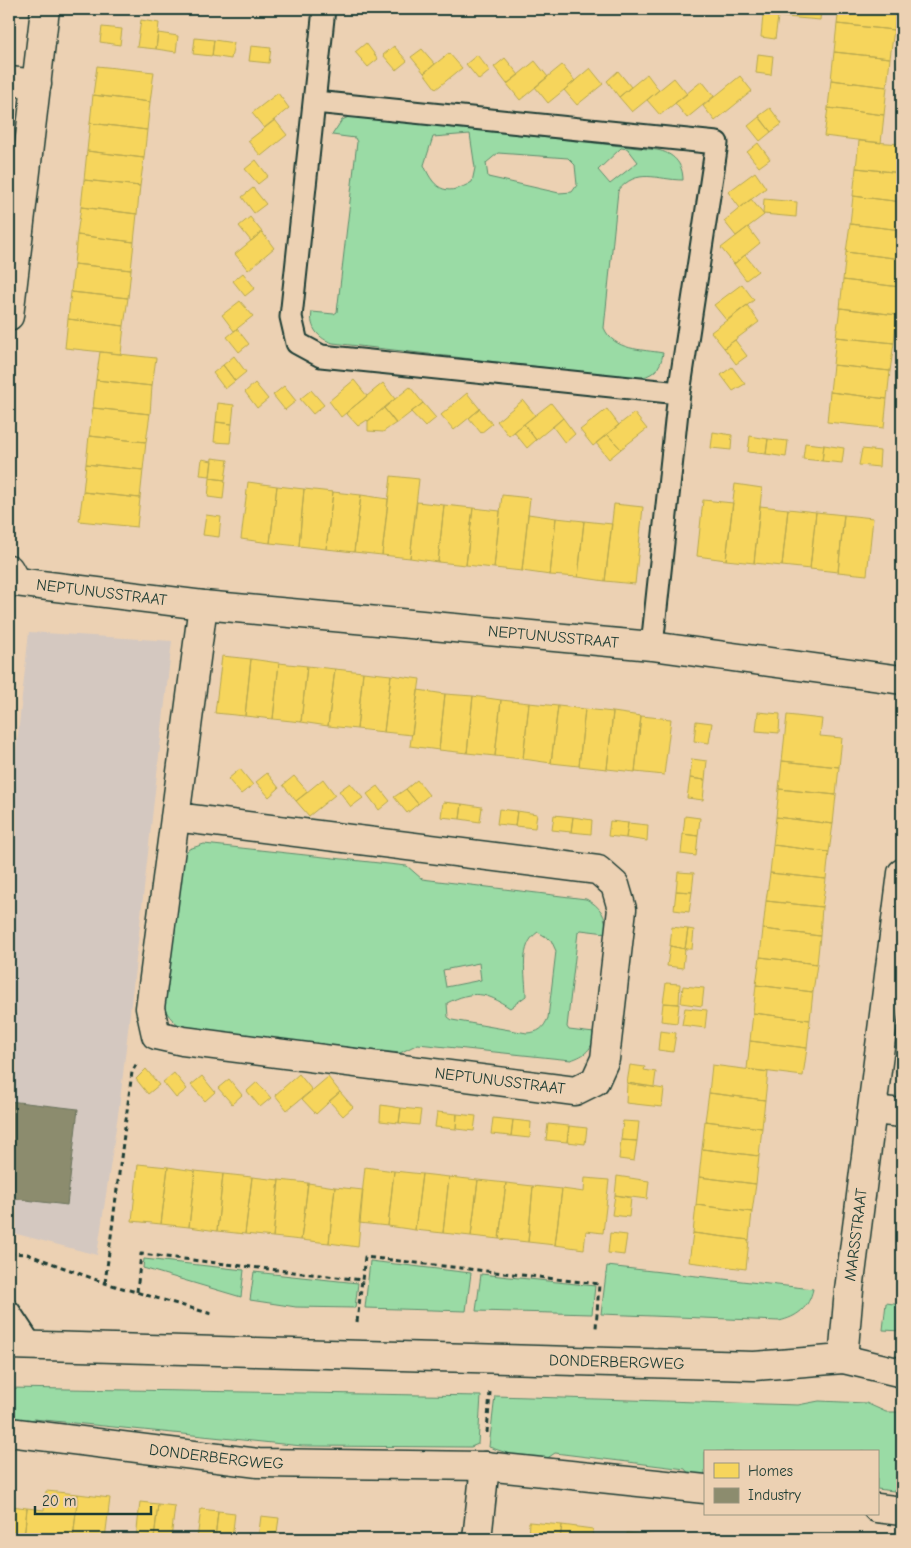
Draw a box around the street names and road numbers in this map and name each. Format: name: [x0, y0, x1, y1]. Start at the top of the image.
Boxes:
street label: NEPTUNUSSTRAAT: [35, 576, 169, 610]
street label: NEPTUNUSSTRAAT: [487, 622, 620, 652]
street label: NEPTUNUSSTRAAT: [434, 1064, 567, 1098]
street label: MARSSTRAAT: [841, 1186, 871, 1282]
street label: DONDERBERGWEG: [549, 1351, 685, 1373]
street label: DONDERBERGWEG: [148, 1441, 284, 1473]

